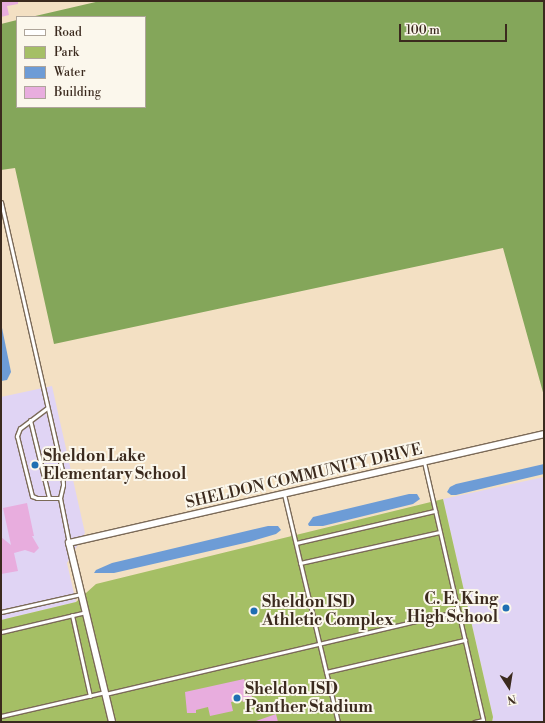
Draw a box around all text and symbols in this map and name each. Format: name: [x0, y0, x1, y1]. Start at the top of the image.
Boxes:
legend: [16, 16, 146, 108]
scale bar: [401, 16, 509, 42]
text: 100 m: [406, 23, 440, 38]
text: Road: [54, 25, 82, 40]
text: Park: [54, 45, 79, 60]
text: Water: [54, 65, 86, 80]
text: Building: [54, 85, 101, 100]
street label: SHELDON COMMUNITY DRIVE: [184, 439, 424, 513]
place label: Sheldon Lake Elementary School: [43, 446, 186, 484]
marker: Sheldon Lake Elementary School: [30, 460, 40, 470]
place label: C. E. King High School: [407, 589, 498, 627]
place label: Sheldon ISD Athletic Complex: [262, 592, 393, 630]
marker: C. E. King High School: [501, 603, 511, 613]
marker: Sheldon ISD Athletic Complex: [249, 606, 259, 616]
north arrow: [489, 667, 529, 707]
place label: Sheldon ISD Panther Stadium: [245, 679, 373, 717]
text: N: [506, 691, 517, 706]
marker: Sheldon ISD Panther Stadium: [232, 693, 242, 703]

